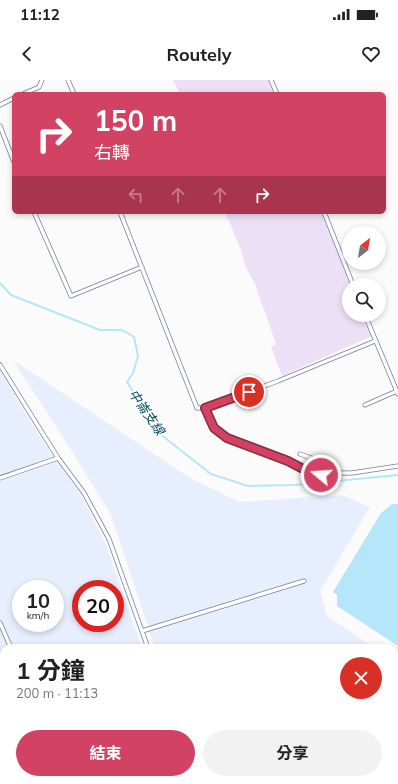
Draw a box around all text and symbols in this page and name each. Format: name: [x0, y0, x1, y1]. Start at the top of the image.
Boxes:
text: 11:12: [20, 5, 60, 24]
icon: back: [16, 43, 38, 65]
text: Routely: [167, 43, 231, 66]
icon: heart: [360, 43, 382, 65]
text: 150 m: [94, 103, 177, 138]
icon: right: [28, 108, 80, 160]
text: 右轉: [94, 141, 130, 164]
icon: left: [125, 184, 147, 206]
icon: ahead: [167, 184, 189, 206]
icon: ahead: [209, 184, 231, 206]
icon: right: [251, 184, 273, 206]
north arrow: [342, 226, 386, 270]
map controls: [342, 226, 386, 322]
button: search: [342, 278, 386, 322]
pin: [232, 375, 266, 409]
icon: arrive: [238, 381, 260, 403]
water label: 中崙支線: [126, 386, 170, 440]
position arrow: [300, 454, 342, 496]
speed limit sign: 20: [72, 580, 124, 632]
text: 10: [26, 588, 50, 613]
text: km/h: [27, 609, 49, 622]
text: 1 分鐘: [16, 655, 85, 685]
button: close: [340, 657, 382, 699]
text: 200 m · 11:13: [16, 685, 98, 701]
button: 結束: [16, 730, 195, 776]
button: 分享: [203, 730, 382, 776]

